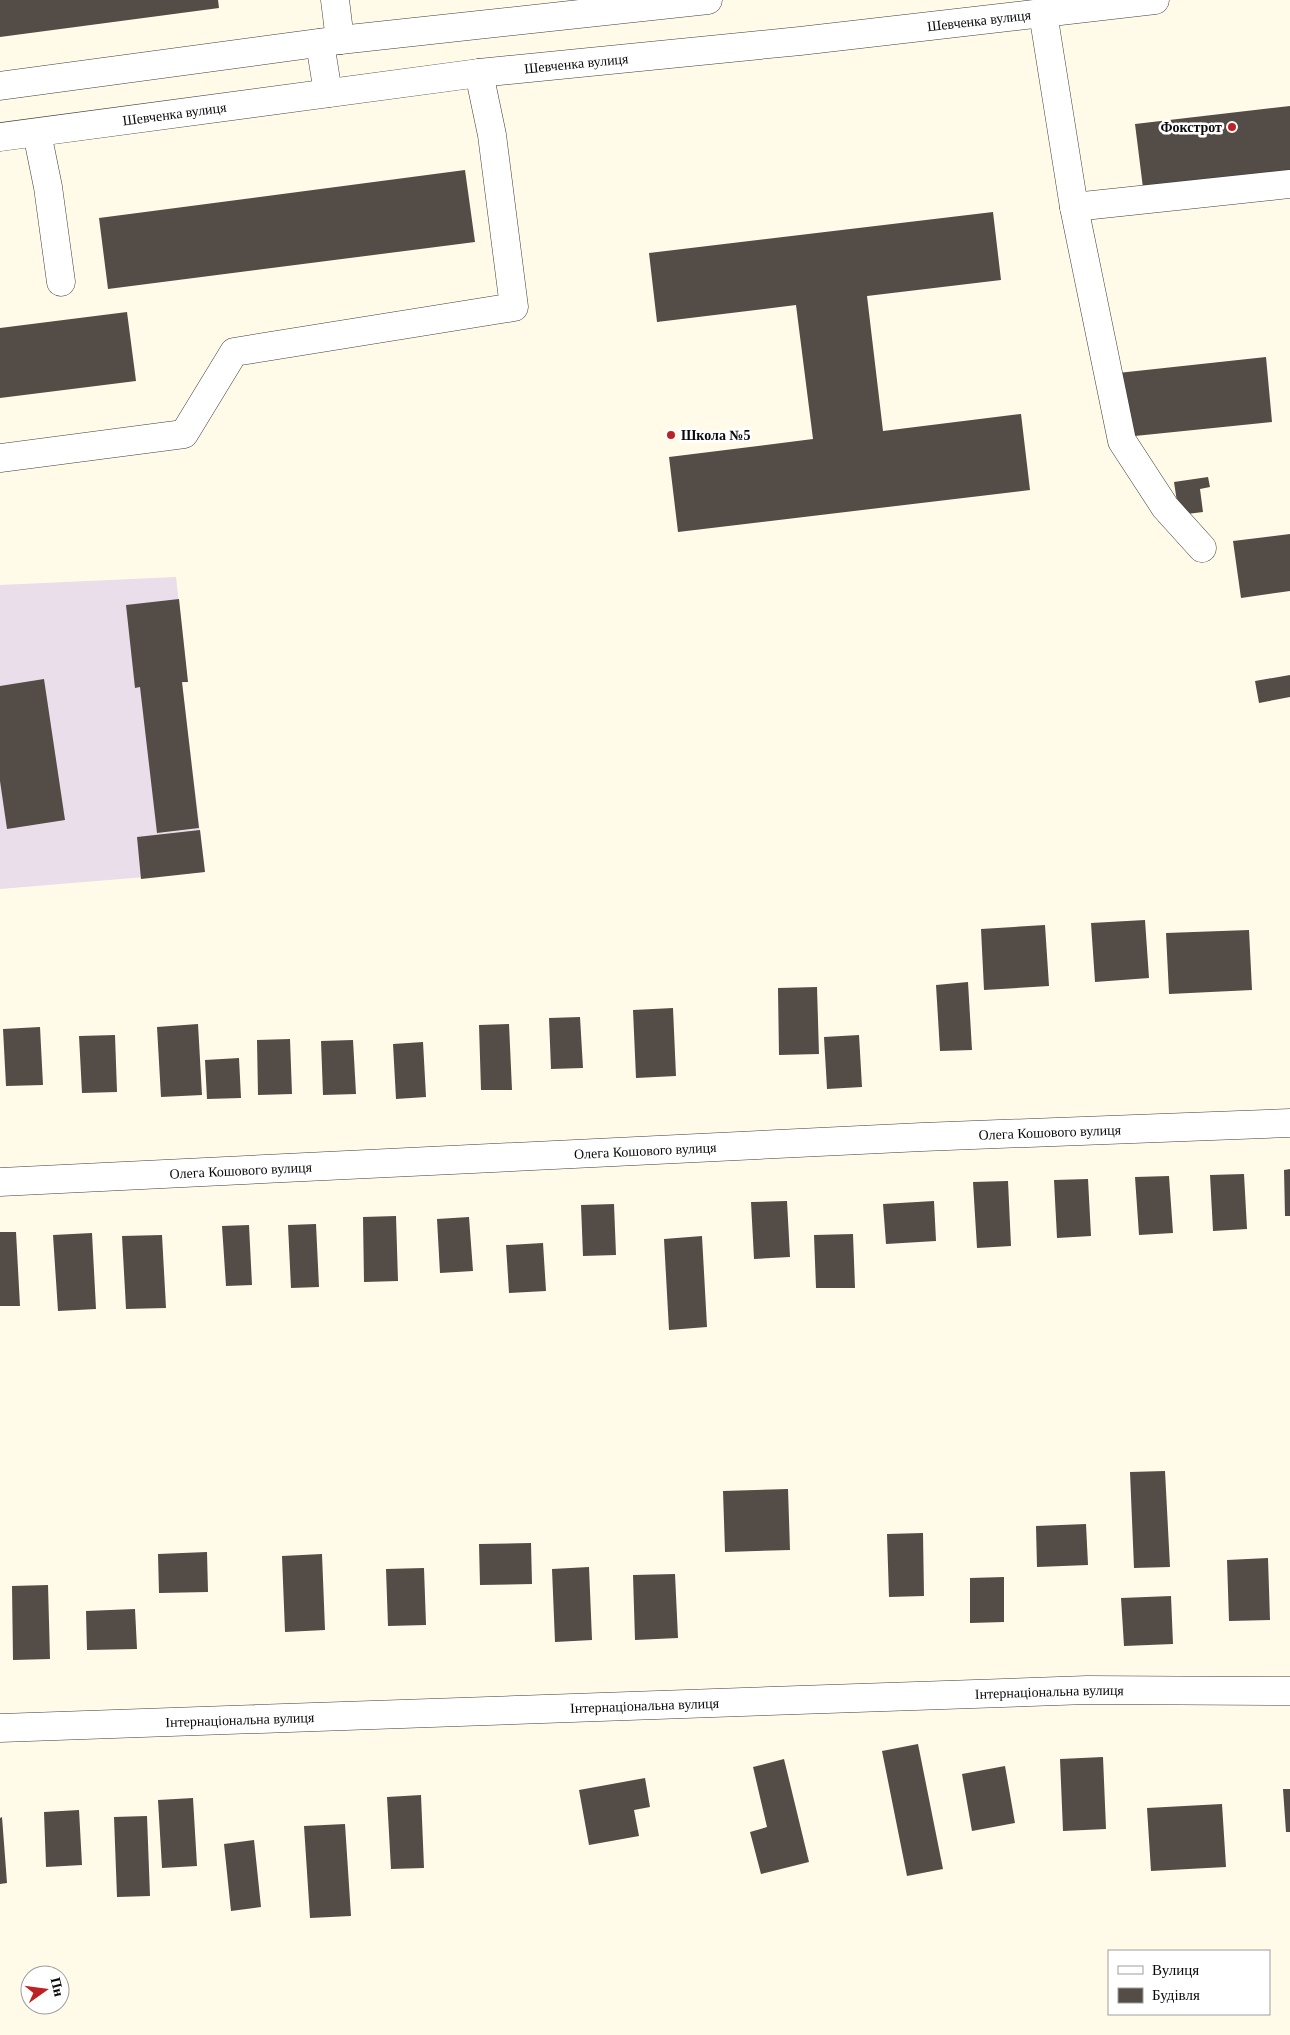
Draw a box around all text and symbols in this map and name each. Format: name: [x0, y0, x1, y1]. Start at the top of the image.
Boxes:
street label: Шевченка вулиця: [926, 7, 1032, 34]
street label: Шевченка вулиця: [524, 51, 630, 76]
street label: Шевченка вулиця: [122, 100, 228, 129]
place label: Фокстрот: [1161, 120, 1222, 135]
marker: Фокстрот: [1226, 121, 1238, 133]
place label: Школа №5: [681, 428, 751, 443]
marker: Школа №5: [665, 429, 677, 441]
street label: Олега Кошового вулиця: [978, 1122, 1122, 1143]
street label: Олега Кошового вулиця: [574, 1140, 717, 1162]
street label: Олега Кошового вулиця: [169, 1160, 313, 1182]
street label: Інтернаціональна вулиця: [975, 1683, 1124, 1702]
street label: Інтернаціональна вулиця: [570, 1696, 720, 1716]
street label: Інтернаціональна вулиця: [165, 1710, 315, 1730]
legend: [1108, 1950, 1270, 2015]
text: Вулиця: [1152, 1962, 1199, 1978]
north arrow: [20, 1965, 70, 2015]
text: Пн: [48, 1976, 67, 1998]
text: Будівля: [1152, 1987, 1200, 2003]

